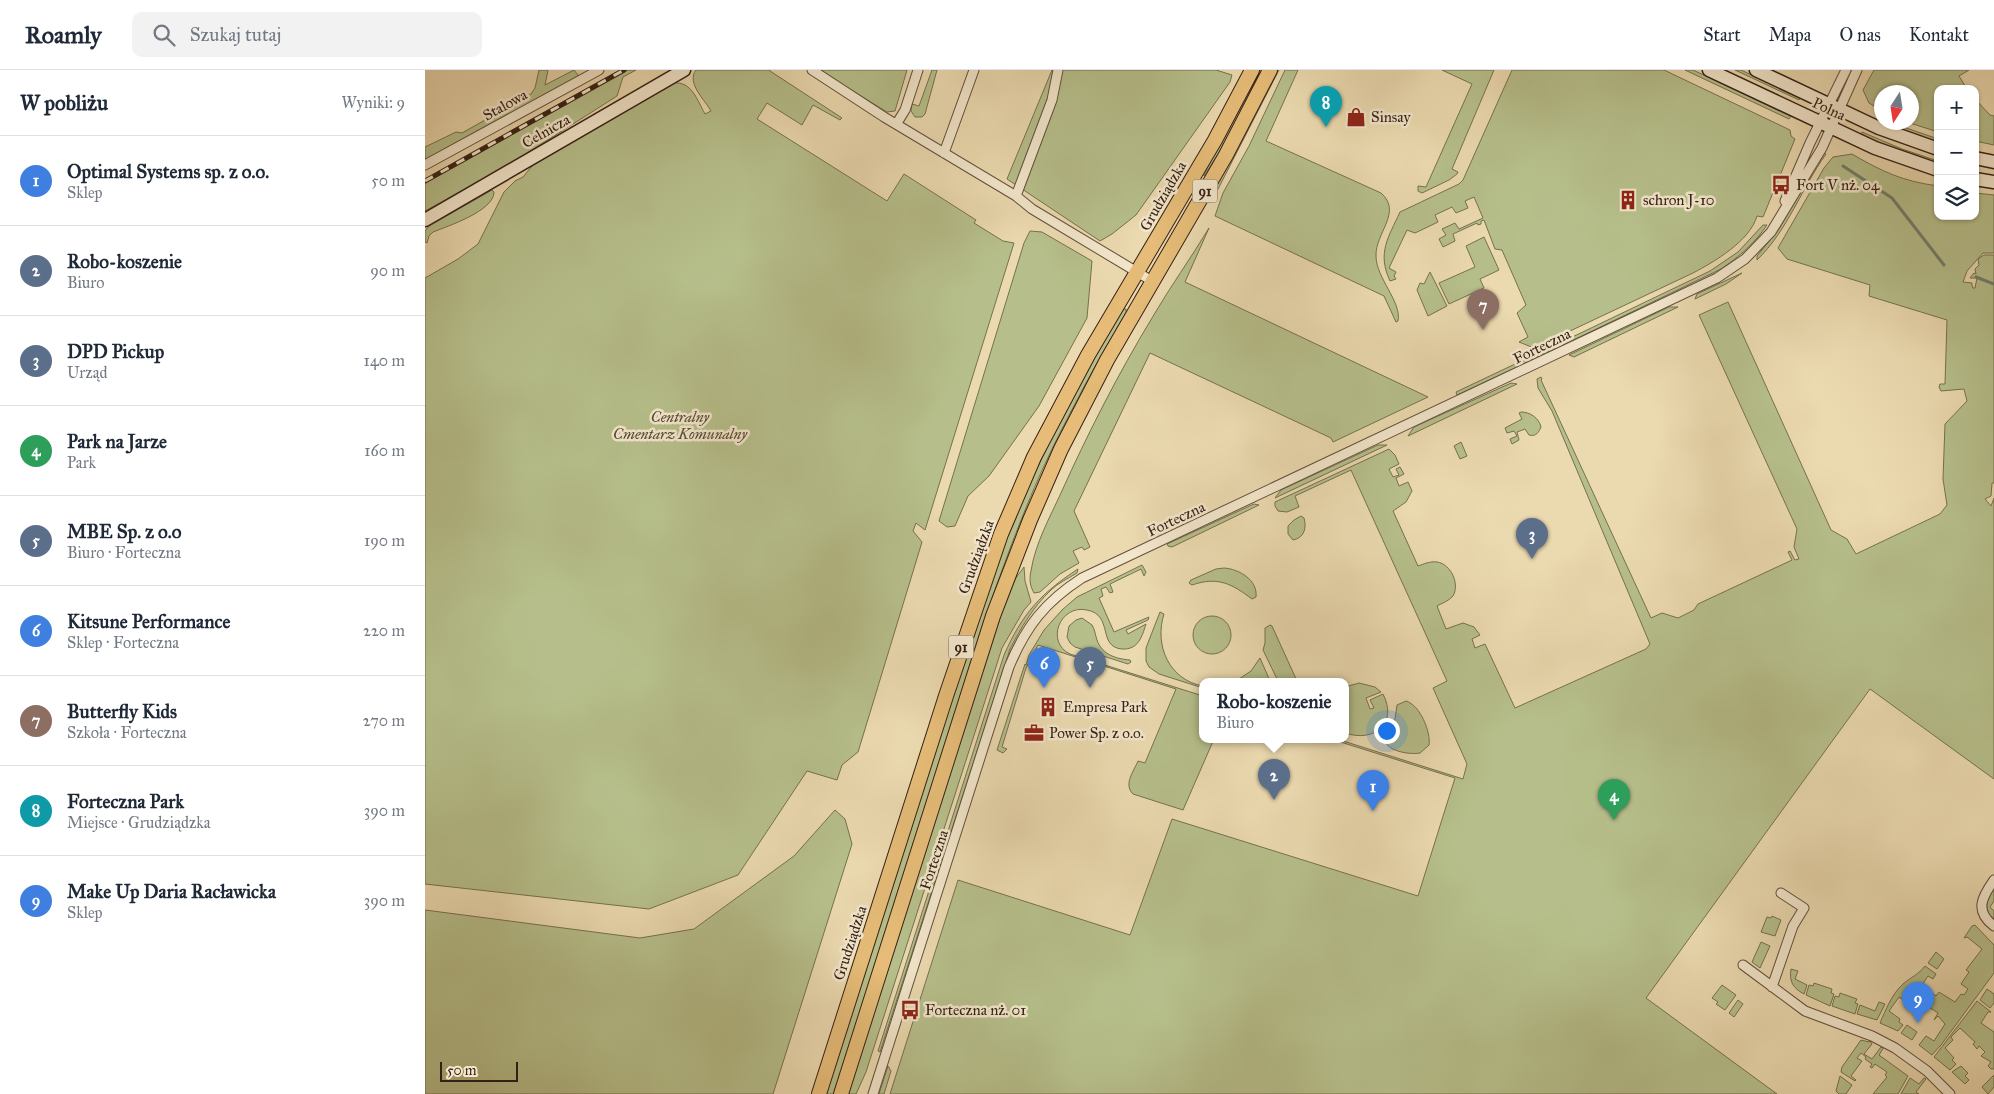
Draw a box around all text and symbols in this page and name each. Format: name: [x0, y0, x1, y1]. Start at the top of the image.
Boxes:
search box: [132, 12, 482, 57]
text: Roamly: [25, 20, 102, 50]
icon: search: [150, 21, 178, 49]
text: Szukaj tutaj: [190, 23, 281, 46]
text: Start: [1703, 24, 1741, 46]
text: Mapa: [1769, 24, 1811, 46]
text: O nas: [1839, 24, 1881, 46]
text: Kontakt: [1909, 24, 1969, 46]
street label: Stalowa: [480, 85, 531, 125]
north arrow: [1874, 85, 1919, 130]
map controls: [1934, 85, 1979, 220]
button: +: [1934, 85, 1979, 130]
pin: 8: [1310, 86, 1342, 127]
text: W pobliżu: [20, 90, 108, 116]
text: Wyniki: 9: [342, 93, 405, 112]
street label: Polna: [1810, 94, 1849, 125]
shop icon: Sinsay: [1345, 106, 1367, 128]
place label: Sinsay: [1371, 108, 1411, 126]
street label: Celnicza: [519, 110, 574, 152]
button: −: [1934, 130, 1979, 175]
street label: Grudziądzka: [1136, 157, 1190, 234]
text: Optimal Systems sp. z o.o.: [67, 160, 269, 183]
text: 1: [33, 171, 39, 190]
text: 50 m: [371, 171, 405, 190]
bus stop icon: Fort V nż. 04: [1770, 174, 1792, 196]
button: layers: [1934, 175, 1979, 220]
place label: Fort V nż. 04: [1796, 176, 1880, 194]
road number: 91: [1193, 180, 1217, 202]
text: Sklep: [67, 183, 103, 202]
building icon: schron J-10: [1617, 189, 1639, 211]
place label: schron J-10: [1643, 191, 1715, 210]
text: Robo-koszenie: [67, 250, 182, 273]
text: 2: [32, 261, 40, 280]
text: 90 m: [370, 261, 405, 280]
text: Biuro: [67, 273, 104, 292]
pin: 7: [1467, 289, 1499, 330]
street label: Forteczna: [1510, 324, 1574, 368]
text: DPD Pickup: [67, 340, 164, 363]
text: 3: [33, 351, 39, 370]
text: 140 m: [364, 351, 405, 370]
text: Urząd: [67, 363, 107, 382]
park label: Centralny Cmentarz Komunalny: [613, 408, 748, 443]
text: Park na Jarze: [67, 430, 167, 453]
text: 4: [32, 441, 40, 460]
text: 160 m: [364, 441, 405, 460]
text: Park: [67, 453, 96, 472]
street label: Forteczna: [1144, 497, 1208, 540]
street label: Grudziądzka: [954, 517, 998, 596]
pin: 3: [1516, 518, 1548, 559]
text: MBE Sp. z o.o: [67, 520, 181, 543]
text: 5: [32, 531, 40, 550]
text: 190 m: [364, 531, 405, 550]
text: Biuro · Forteczna: [67, 543, 181, 562]
text: Kitsune Performance: [67, 610, 230, 633]
text: 6: [32, 621, 40, 640]
text: 220 m: [363, 621, 405, 640]
text: Sklep · Forteczna: [67, 633, 179, 652]
road number: 91: [949, 636, 973, 658]
pin: 6: [1028, 647, 1060, 688]
pin: 5: [1074, 647, 1106, 688]
popup: [1199, 678, 1349, 743]
text: Robo-koszenie: [1217, 690, 1331, 713]
building icon: Empresa Park: [1037, 696, 1059, 718]
place label: Empresa Park: [1063, 698, 1148, 716]
text: Butterfly Kids: [67, 700, 177, 723]
text: 7: [32, 711, 40, 730]
text: 270 m: [363, 711, 405, 730]
text: Biuro: [1217, 713, 1254, 732]
your location: [1374, 718, 1400, 744]
office icon: Power Sp. z o.o.: [1023, 722, 1045, 744]
text: Szkoła · Forteczna: [67, 723, 187, 742]
place label: Power Sp. z o.o.: [1049, 724, 1144, 742]
pin: 2: [1258, 759, 1290, 800]
pin: 1: [1357, 770, 1389, 811]
pin: 4: [1598, 779, 1630, 820]
text: Forteczna Park: [67, 790, 184, 813]
text: 8: [32, 801, 40, 820]
text: 390 m: [364, 801, 405, 820]
text: Miejsce · Grudziądzka: [67, 813, 211, 832]
street label: Forteczna: [916, 827, 952, 892]
text: Make Up Daria Racławicka: [67, 880, 276, 903]
text: 9: [32, 891, 40, 910]
text: 390 m: [364, 891, 405, 910]
text: Sklep: [67, 903, 103, 922]
street label: Grudziądzka: [829, 903, 871, 983]
pin: 9: [1902, 982, 1934, 1023]
bus stop icon: Forteczna nż. 01: [899, 999, 921, 1021]
place label: Forteczna nż. 01: [925, 1001, 1026, 1019]
scale bar: [440, 1059, 517, 1082]
text: 50 m: [447, 1062, 476, 1079]

